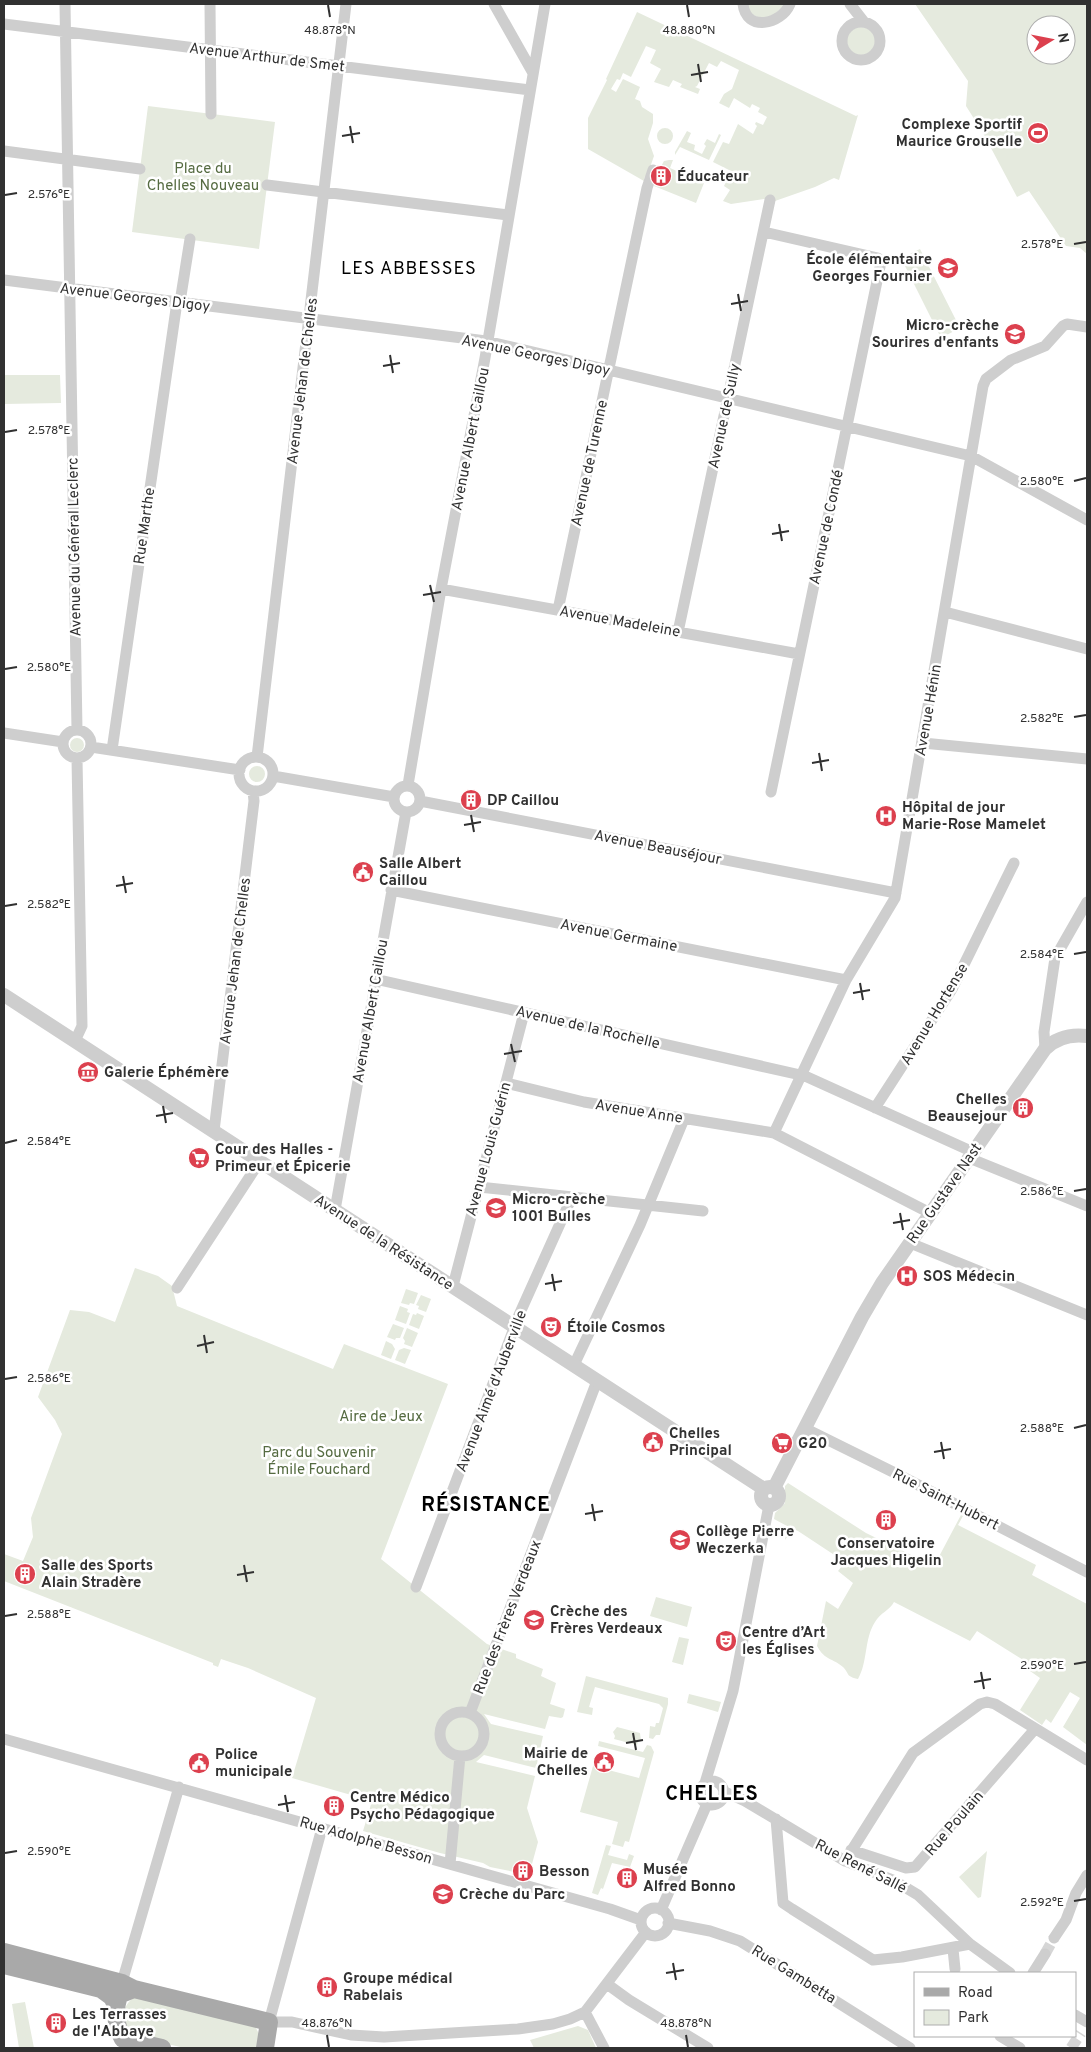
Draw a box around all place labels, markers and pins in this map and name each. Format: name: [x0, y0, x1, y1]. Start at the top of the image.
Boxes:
place label: Complexe Sportif Maurice Grouselle: [896, 116, 1023, 152]
sports icon: Complexe Sportif Maurice Grouselle: [1026, 121, 1050, 145]
building icon: Éducateur: [649, 164, 673, 188]
place label: Éducateur: [677, 167, 749, 187]
place label: École élémentaire Georges Fournier: [806, 250, 933, 287]
school or university icon: École élémentaire Georges Fournier: [936, 256, 960, 280]
place label: Micro-crèche Sourires d'enfants: [872, 317, 999, 353]
school or university icon: Micro-crèche Sourires d'enfants: [1003, 322, 1027, 346]
building icon: DP Caillou: [459, 788, 483, 812]
place label: DP Caillou: [487, 792, 559, 811]
place label: Hôpital de jour Marie-Rose Mamelet: [902, 799, 1046, 835]
hospital icon: Hôpital de jour Marie-Rose Mamelet: [874, 804, 898, 828]
place label: Salle Albert Caillou: [379, 855, 461, 891]
public building icon: Salle Albert Caillou: [351, 860, 375, 884]
museum icon: Galerie Éphémère: [76, 1060, 100, 1084]
place label: Galerie Éphémère: [104, 1063, 229, 1083]
place label: Chelles Beausejour: [928, 1091, 1008, 1127]
building icon: Chelles Beausejour: [1011, 1096, 1035, 1120]
place label: Cour des Halles - Primeur et Épicerie: [215, 1141, 351, 1177]
supermarket icon: Cour des Halles - Primeur et Épicerie: [187, 1146, 211, 1170]
place label: Micro-crèche 1001 Bulles: [512, 1191, 605, 1227]
school or university icon: Micro-crèche 1001 Bulles: [484, 1196, 508, 1220]
hospital icon: SOS Médecin: [895, 1264, 919, 1288]
place label: SOS Médecin: [923, 1268, 1015, 1287]
theatre icon: Étoile Cosmos: [539, 1315, 563, 1339]
place label: Étoile Cosmos: [567, 1318, 665, 1338]
place label: Chelles Principal: [669, 1425, 732, 1461]
public building icon: Chelles Principal: [641, 1430, 665, 1454]
supermarket icon: G20: [770, 1431, 794, 1455]
place label: G20: [798, 1435, 827, 1454]
building icon: Conservatoire Jacques Higelin: [874, 1508, 898, 1532]
place label: Collège Pierre Weczerka: [696, 1523, 794, 1559]
school or university icon: Collège Pierre Weczerka: [668, 1528, 692, 1552]
place label: Conservatoire Jacques Higelin: [830, 1535, 942, 1571]
place label: Salle des Sports Alain Stradère: [41, 1557, 153, 1593]
building icon: Salle des Sports Alain Stradère: [13, 1562, 37, 1586]
place label: Crèche des Frères Verdeaux: [550, 1603, 663, 1639]
school or university icon: Crèche des Frères Verdeaux: [522, 1608, 546, 1632]
place label: Centre d’Art les Églises: [742, 1624, 826, 1660]
theatre icon: Centre d’Art les Églises: [714, 1629, 738, 1653]
place label: Mairie de Chelles: [524, 1745, 588, 1781]
place label: Police municipale: [215, 1746, 292, 1782]
public building icon: Mairie de Chelles: [592, 1750, 616, 1774]
public building icon: Police municipale: [187, 1751, 211, 1775]
place label: Centre Médico Psycho Pédagogique: [350, 1789, 495, 1825]
building icon: Centre Médico Psycho Pédagogique: [322, 1794, 346, 1818]
building icon: Besson: [511, 1859, 535, 1883]
place label: Musée Alfred Bonno: [643, 1861, 736, 1897]
place label: Besson: [539, 1863, 590, 1882]
building icon: Musée Alfred Bonno: [615, 1866, 639, 1890]
school or university icon: Crèche du Parc: [431, 1882, 455, 1906]
place label: Crèche du Parc: [459, 1886, 565, 1905]
place label: Groupe médical Rabelais: [343, 1970, 453, 2006]
building icon: Groupe médical Rabelais: [315, 1975, 339, 1999]
place label: Les Terrasses de l'Abbaye: [72, 2006, 167, 2042]
building icon: Les Terrasses de l'Abbaye: [44, 2011, 68, 2035]

